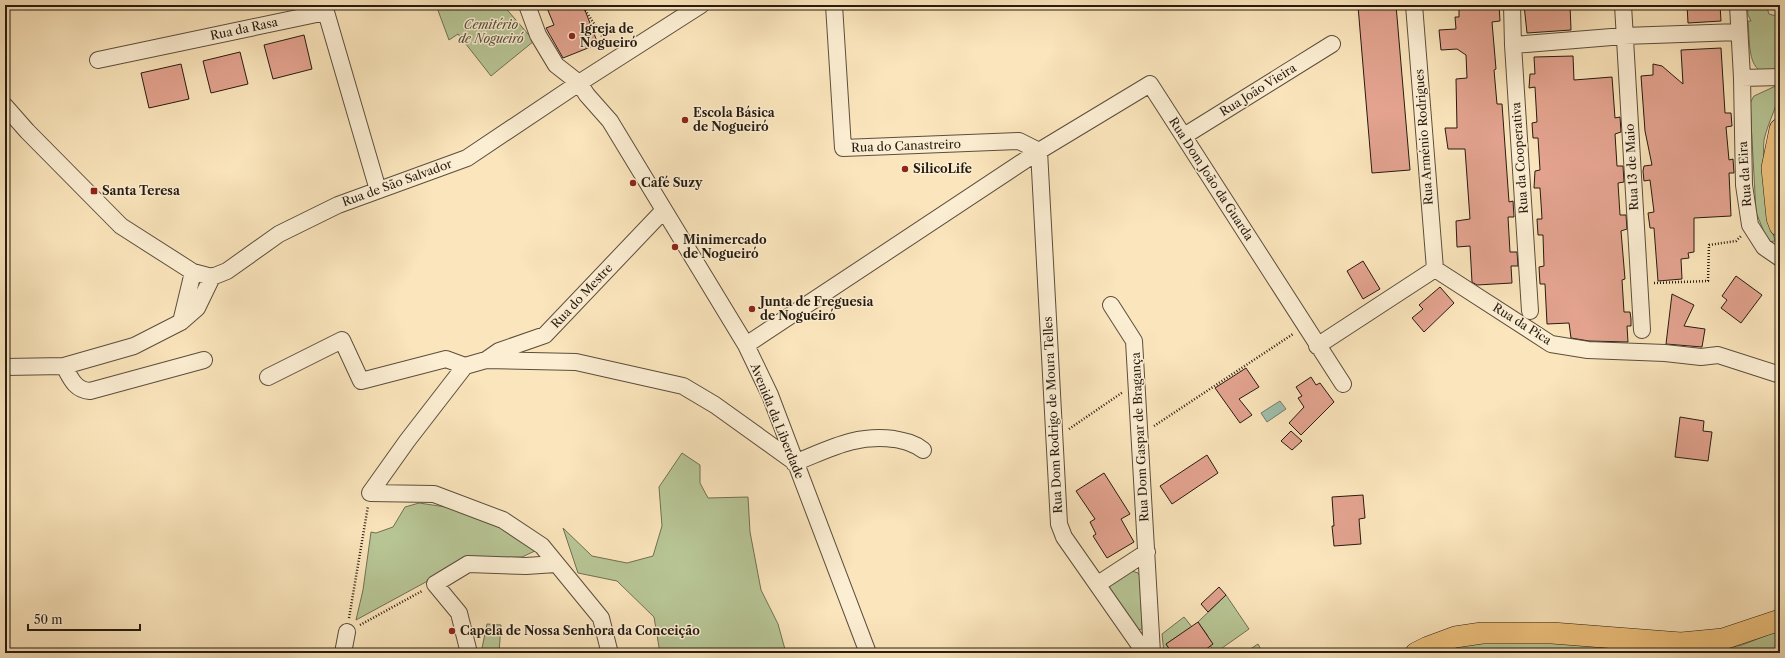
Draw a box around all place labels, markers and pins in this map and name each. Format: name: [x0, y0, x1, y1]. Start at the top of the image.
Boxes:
place label: Igreja de Nogueiró: [580, 21, 638, 50]
marker: Igreja de Nogueiró: [567, 31, 577, 41]
place label: Escola Básica de Nogueiró: [693, 105, 776, 134]
marker: Escola Básica de Nogueiró: [680, 115, 690, 125]
place label: SilicoLife: [913, 161, 972, 176]
marker: SilicoLife: [900, 164, 910, 174]
place label: Café Suzy: [641, 175, 703, 190]
marker: Café Suzy: [628, 178, 638, 188]
place label: Santa Teresa: [102, 183, 181, 198]
marker: Santa Teresa: [89, 186, 99, 196]
place label: Minimercado de Nogueiró: [683, 232, 767, 261]
marker: Minimercado de Nogueiró: [670, 242, 680, 252]
place label: Junta de Freguesia de Nogueiró: [758, 294, 874, 323]
marker: Junta de Freguesia de Nogueiró: [747, 304, 757, 314]
place label: Capela de Nossa Senhora da Conceição: [460, 623, 700, 638]
marker: Capela de Nossa Senhora da Conceição: [447, 626, 457, 636]

